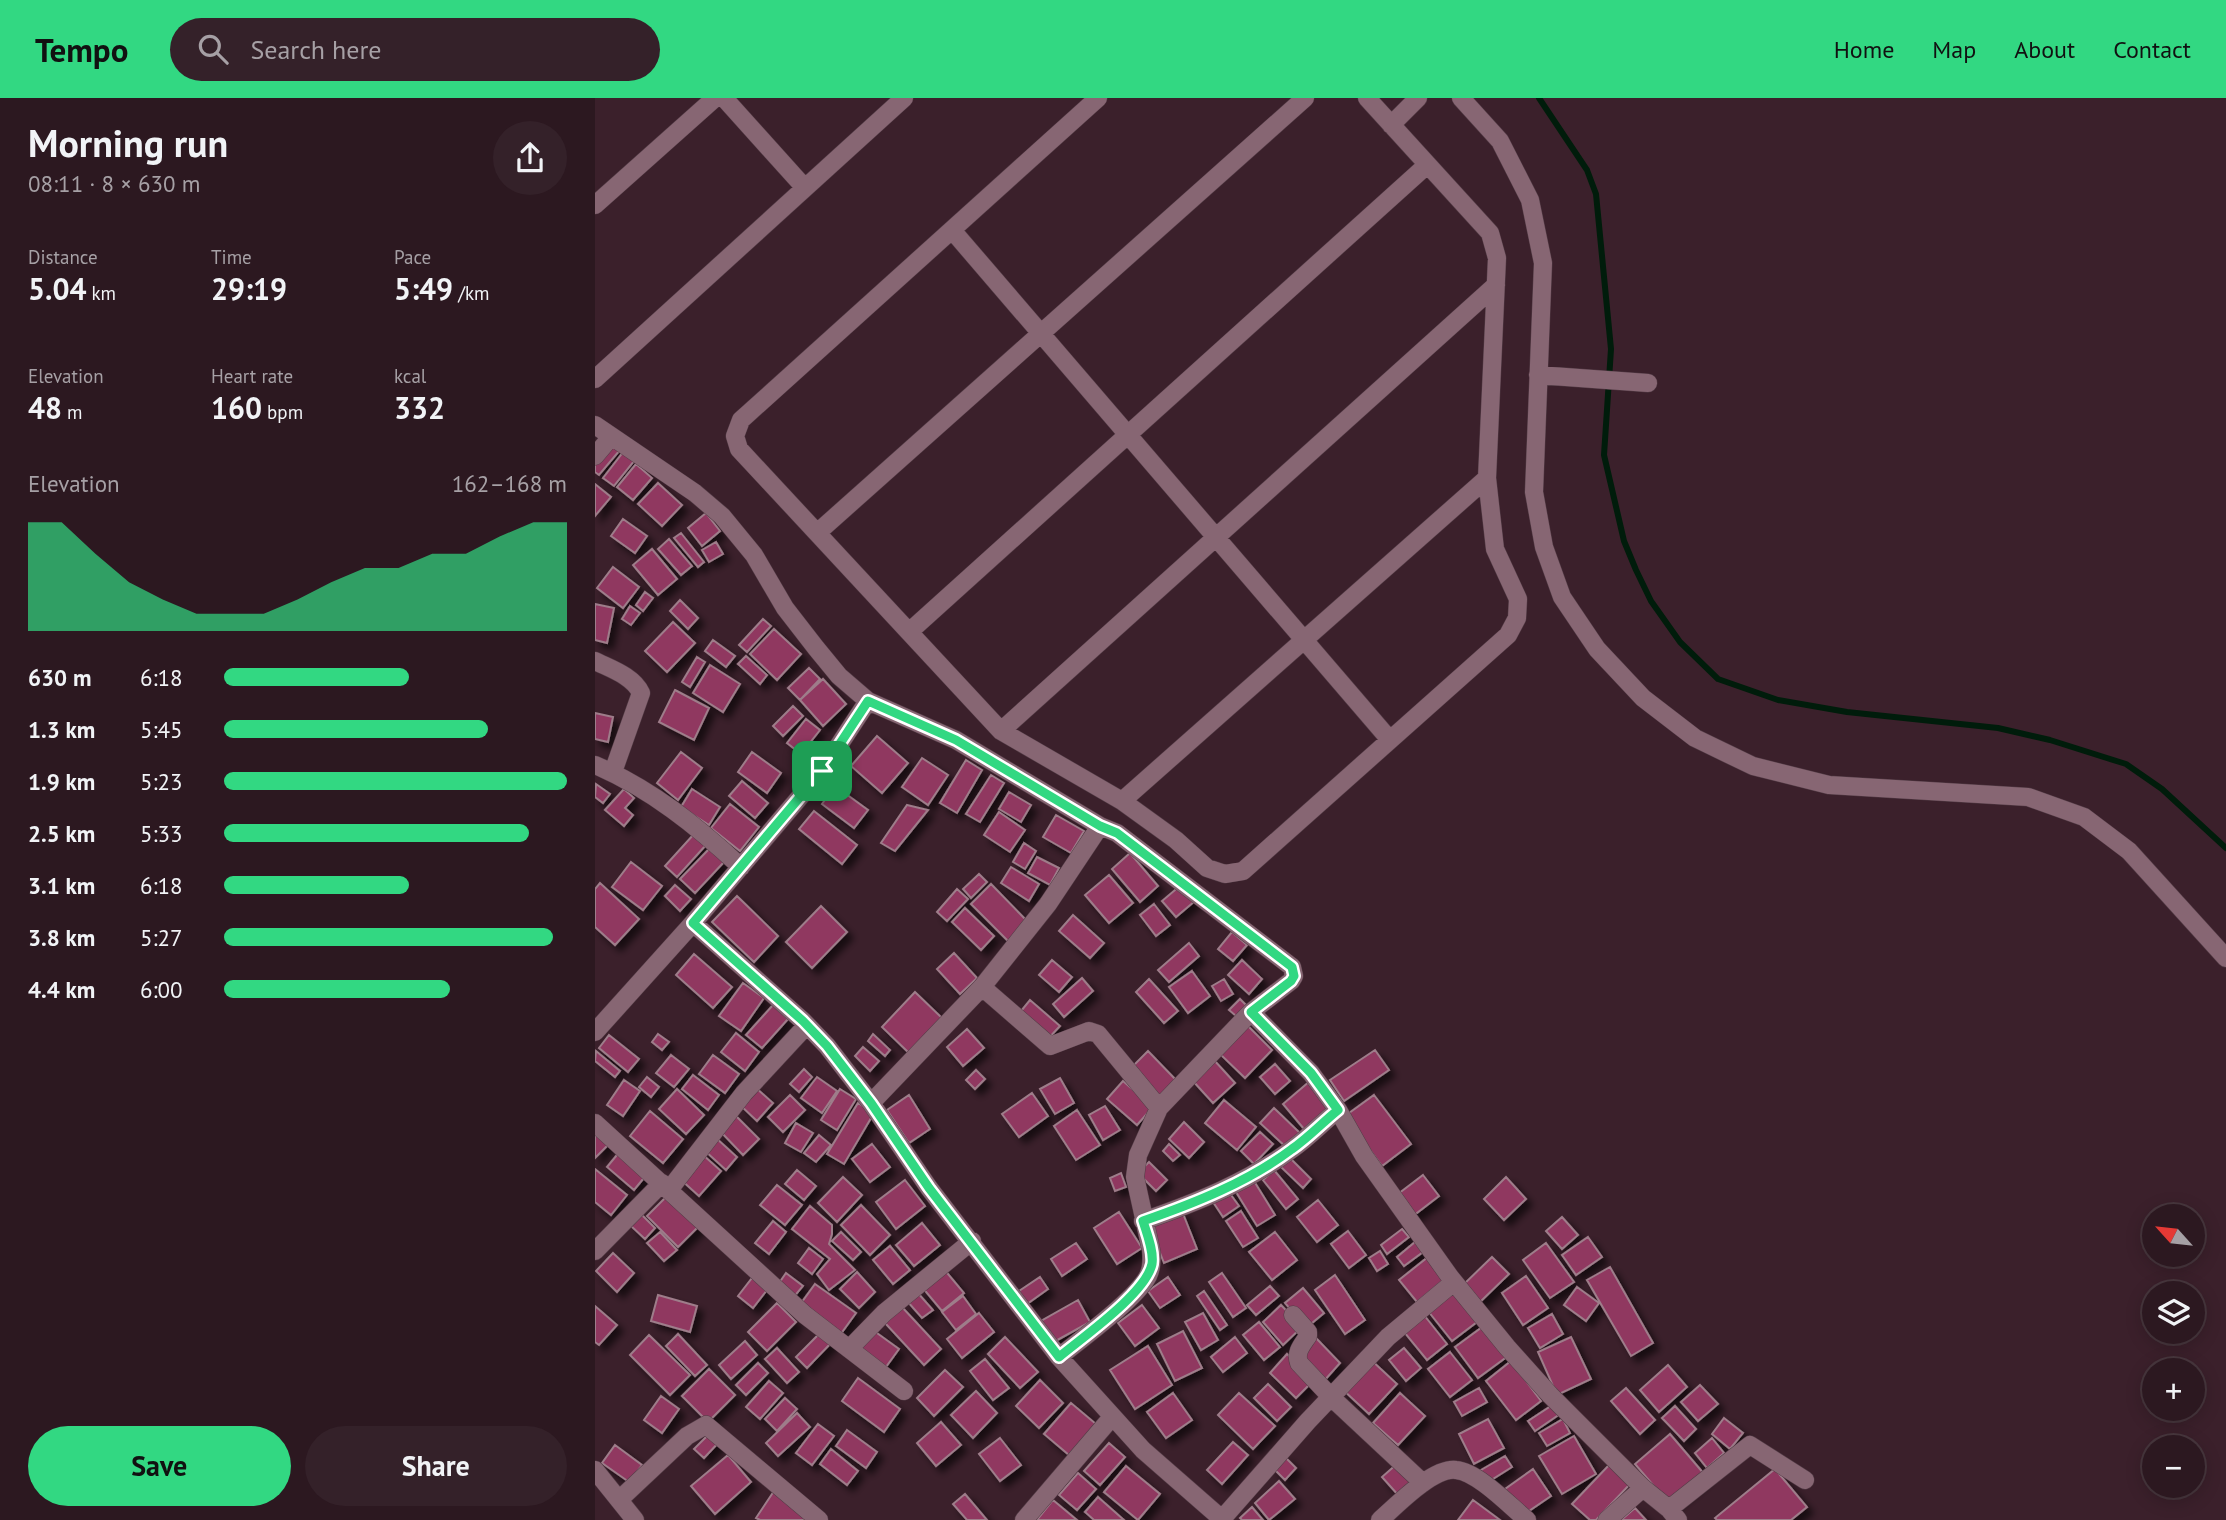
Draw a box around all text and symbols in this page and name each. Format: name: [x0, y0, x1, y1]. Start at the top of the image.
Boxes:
search box: [170, 18, 660, 81]
text: Tempo: [35, 28, 128, 71]
icon: search: [194, 30, 232, 68]
text: Search here: [250, 33, 382, 66]
text: Home: [1834, 34, 1894, 65]
text: Map: [1932, 34, 1976, 65]
text: About: [2014, 34, 2075, 65]
text: Contact: [2113, 34, 2191, 65]
text: Morning run: [28, 118, 228, 167]
button: share: [493, 121, 567, 195]
text: 08:11 · 8 × 630 m: [28, 169, 200, 198]
text: Distance: [28, 245, 98, 269]
text: Time: [211, 245, 252, 269]
text: Pace: [394, 245, 431, 269]
text: 5.04: [28, 269, 86, 308]
text: 29:19: [211, 269, 287, 308]
text: 5:49: [394, 269, 453, 308]
text: km: [86, 281, 116, 305]
text: /km: [453, 281, 489, 305]
text: Elevation: [28, 364, 104, 388]
text: Heart rate: [211, 364, 293, 388]
text: kcal: [394, 364, 426, 388]
text: 48: [28, 388, 62, 427]
text: 160: [211, 388, 262, 427]
text: 332: [394, 388, 445, 427]
text: m: [62, 400, 83, 424]
text: bpm: [262, 400, 303, 424]
text: Elevation: [28, 469, 120, 498]
text: 162–168 m: [452, 469, 567, 498]
text: 630 m: [28, 663, 91, 692]
text: 6:18: [140, 663, 183, 692]
text: 1.3 km: [28, 715, 95, 744]
text: 5:45: [140, 715, 183, 744]
pin: [792, 741, 852, 801]
icon: arrive: [803, 752, 841, 790]
text: 1.9 km: [28, 767, 95, 796]
text: 5:23: [140, 767, 183, 796]
text: 2.5 km: [28, 819, 95, 848]
text: 5:33: [140, 819, 183, 848]
text: 3.1 km: [28, 871, 95, 900]
text: 6:18: [140, 871, 183, 900]
text: 3.8 km: [28, 923, 95, 952]
text: 5:27: [140, 923, 183, 952]
text: 4.4 km: [28, 975, 95, 1004]
text: 6:00: [140, 975, 183, 1004]
north arrow: [2142, 1204, 2205, 1267]
map controls: [2142, 1204, 2205, 1498]
button: layers: [2142, 1281, 2205, 1344]
button: +: [2142, 1358, 2205, 1421]
button: Save: [28, 1426, 291, 1506]
button: Share: [305, 1426, 567, 1506]
button: −: [2142, 1435, 2205, 1498]

